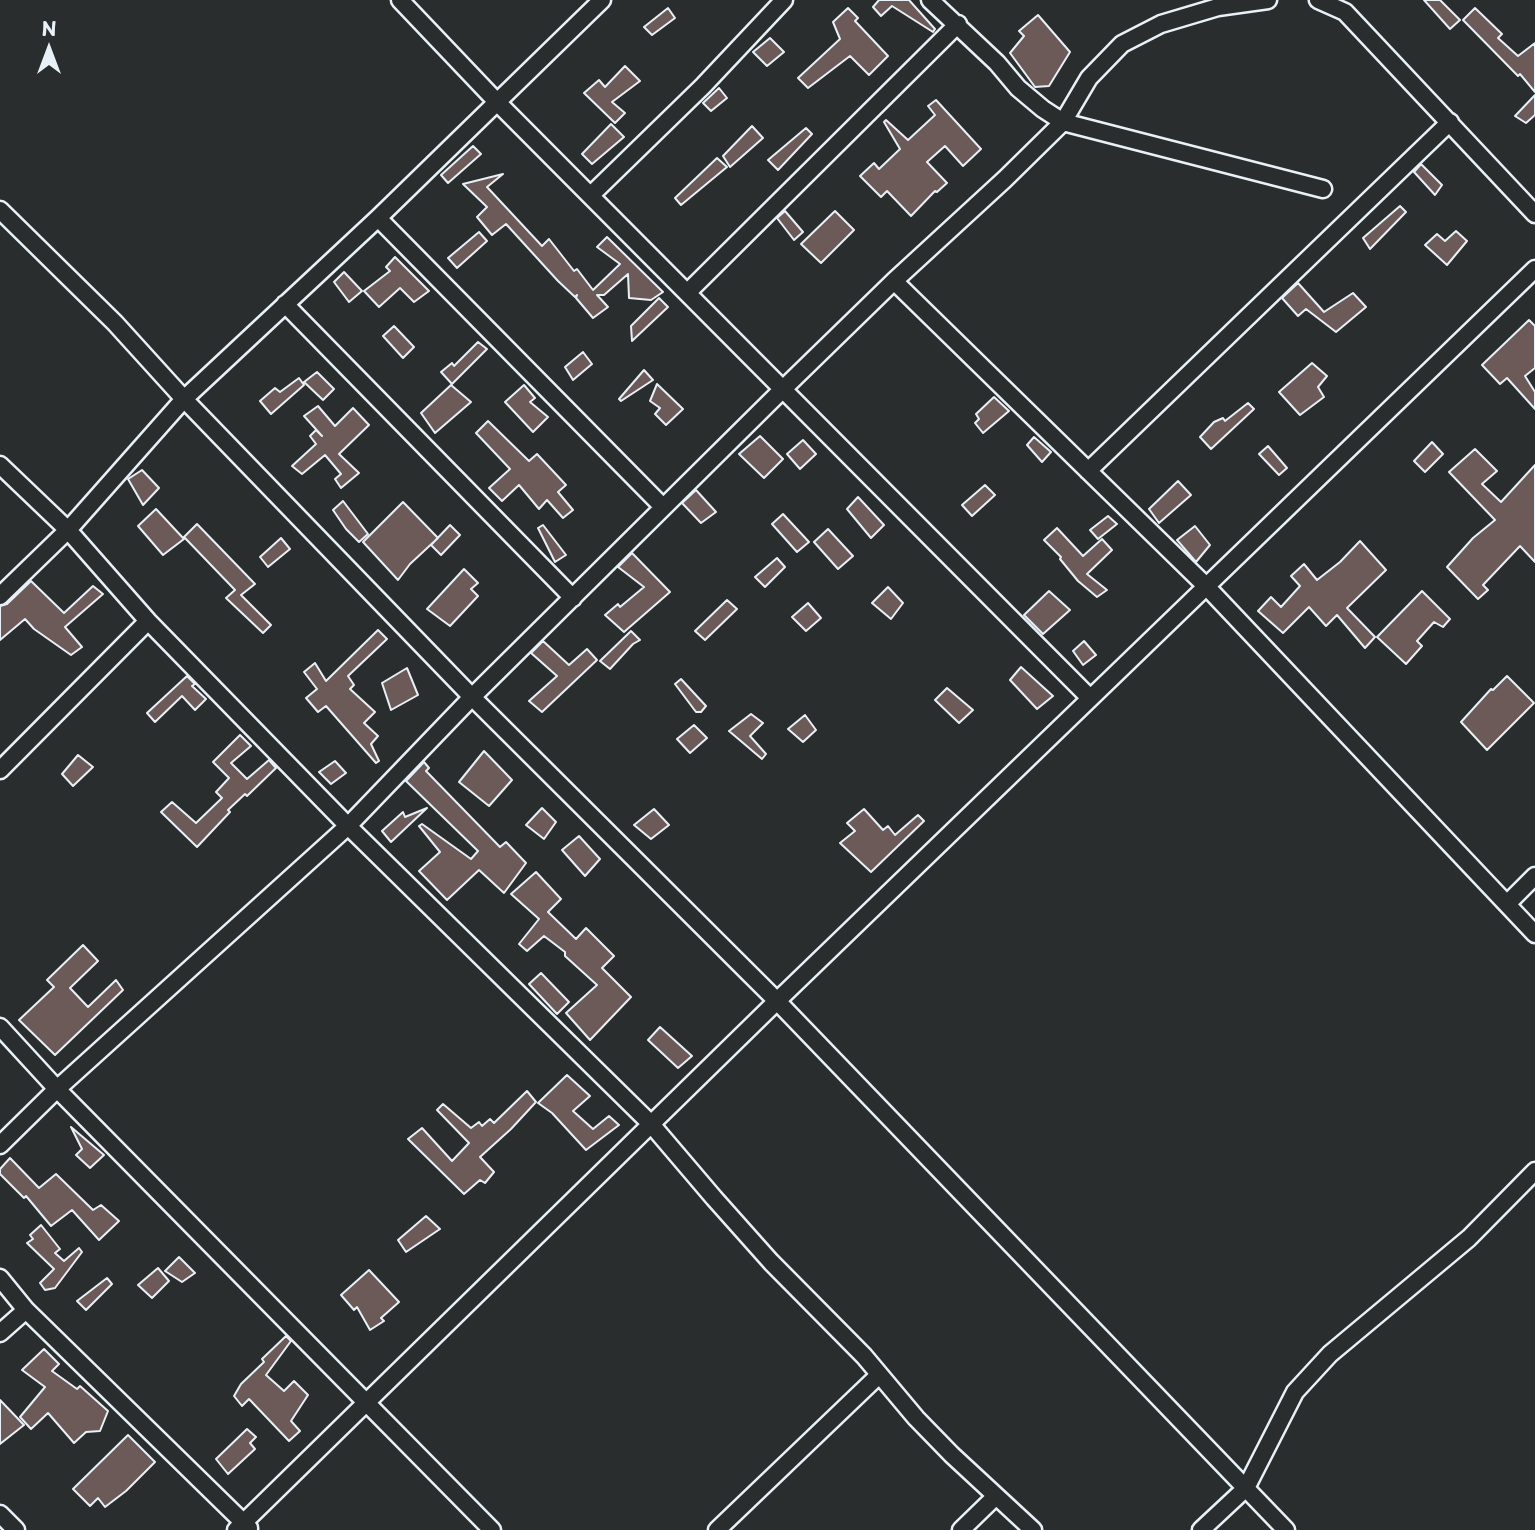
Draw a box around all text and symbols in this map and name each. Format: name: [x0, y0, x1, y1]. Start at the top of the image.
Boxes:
north arrow: [14, 14, 84, 84]
text: N: [41, 14, 57, 42]

